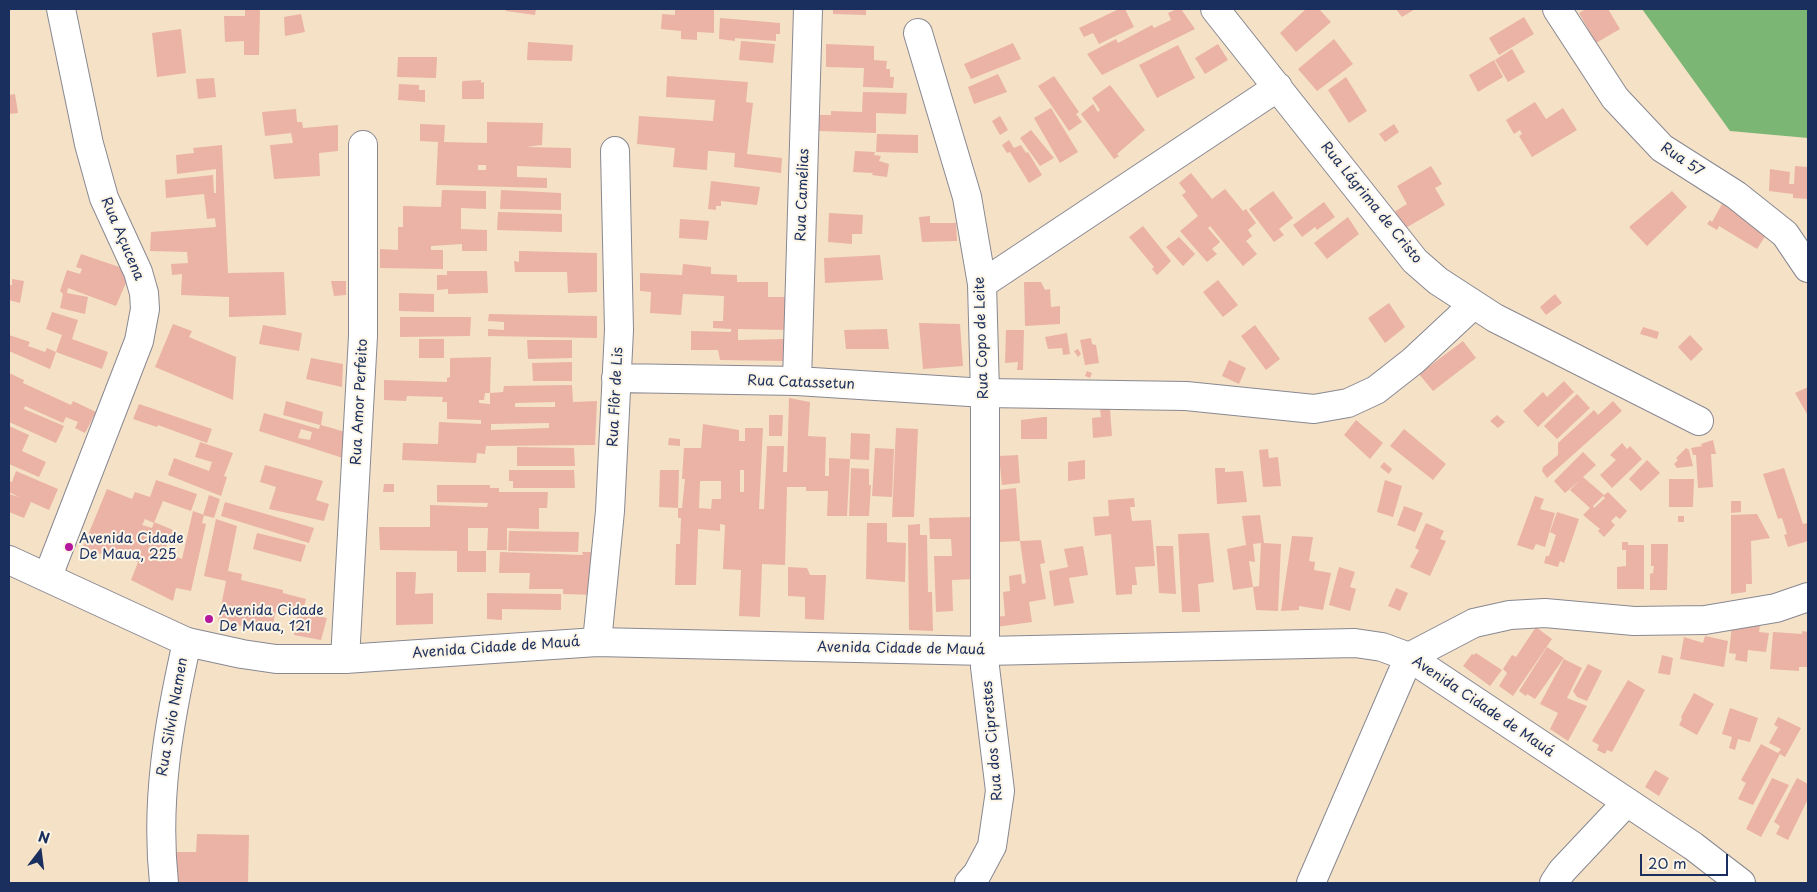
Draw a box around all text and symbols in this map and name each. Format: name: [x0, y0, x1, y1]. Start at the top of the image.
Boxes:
street label: Rua Lágrima de Cristo: [1317, 139, 1425, 267]
street label: Rua 57: [1657, 140, 1707, 180]
street label: Rua Camélias: [793, 148, 813, 242]
street label: Rua Açucena: [97, 195, 147, 283]
street label: Rua Copo de Leite: [971, 276, 993, 400]
street label: Rua Amor Perfeito: [348, 338, 372, 466]
street label: Rua Flôr de Lis: [605, 347, 627, 447]
street label: Rua Catassetun: [747, 373, 855, 393]
place label: Avenida Cidade De Maua, 225: [79, 531, 184, 564]
marker: Avenida Cidade De Maua, 225: [63, 541, 75, 553]
place label: Avenida Cidade De Maua, 121: [219, 603, 324, 636]
marker: Avenida Cidade De Maua, 121: [203, 613, 215, 625]
street label: Avenida Cidade de Mauá: [412, 634, 580, 662]
street label: Avenida Cidade de Mauá: [817, 639, 985, 659]
street label: Avenida Cidade de Mauá: [1409, 653, 1557, 761]
street label: Rua Silvio Namen: [154, 656, 192, 778]
street label: Rua dos Ciprestes: [979, 680, 1007, 802]
text: N: [36, 825, 52, 849]
north arrow: [15, 827, 65, 877]
scale bar: [1642, 844, 1730, 876]
text: 20 m: [1648, 851, 1687, 874]

